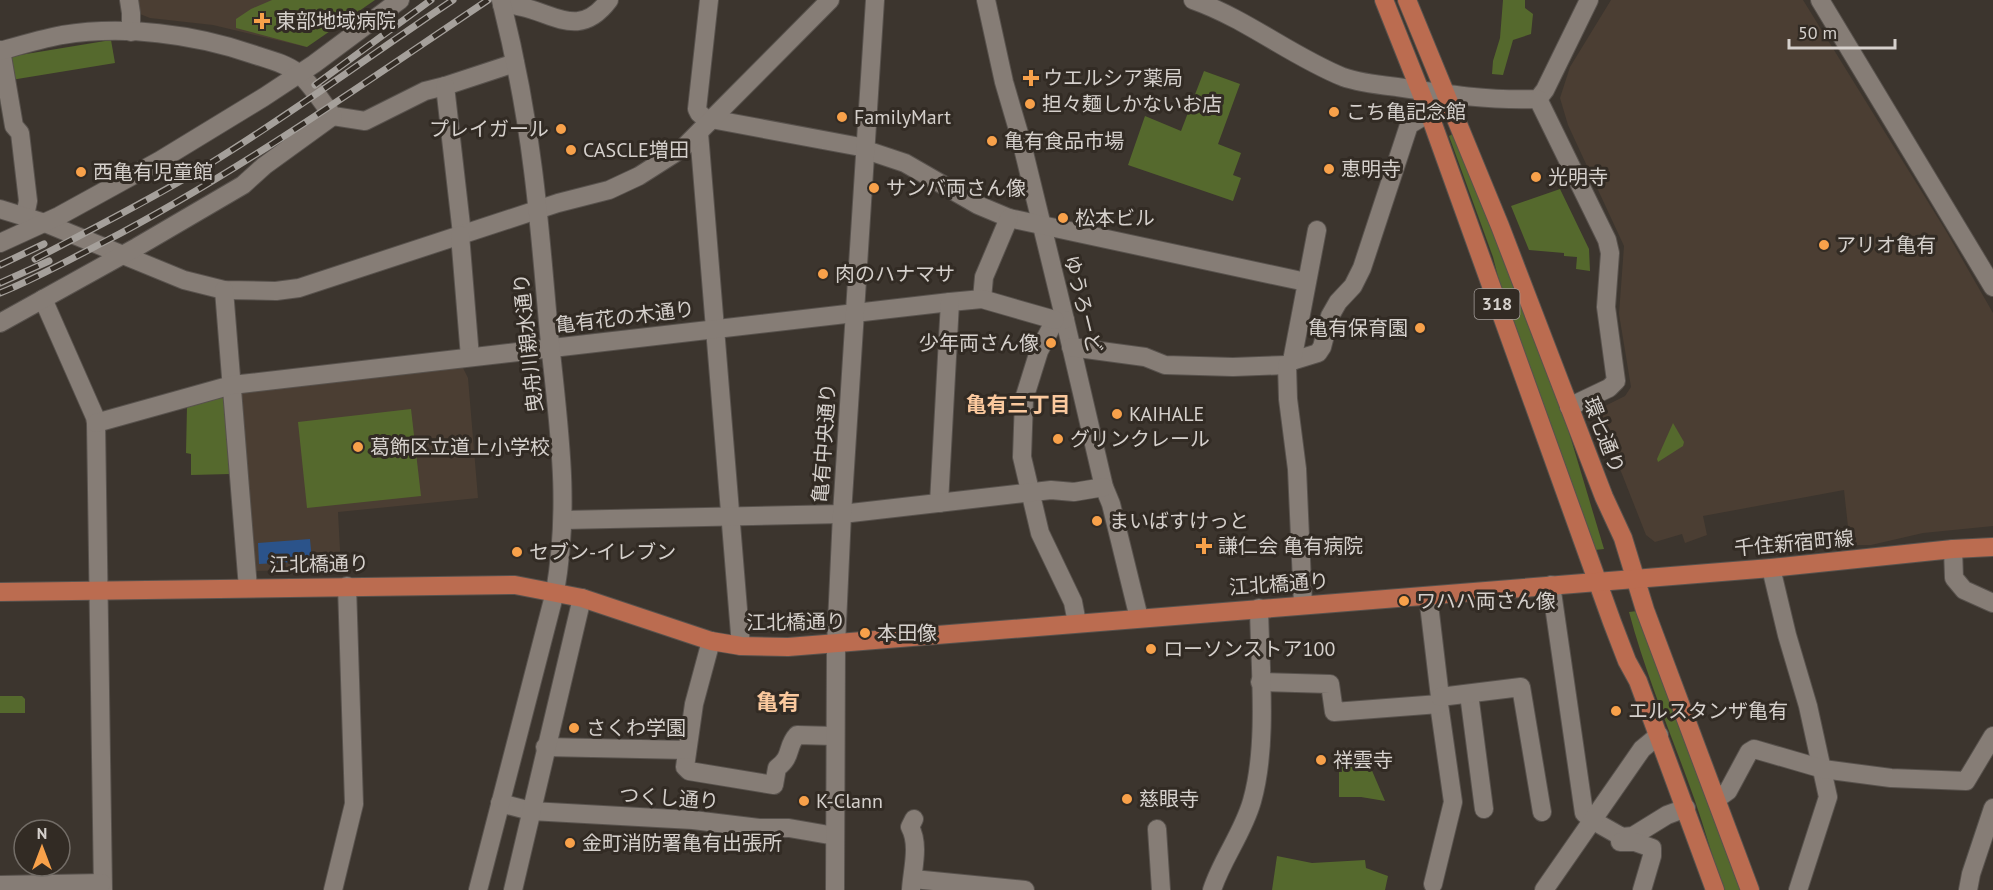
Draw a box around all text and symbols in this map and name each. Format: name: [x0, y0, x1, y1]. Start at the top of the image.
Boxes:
place label: 東部地域病院: [276, 8, 396, 34]
marker: 東部地域病院: [253, 12, 271, 30]
scale bar: [1789, 12, 1896, 50]
text: 50 m: [1798, 21, 1837, 44]
place label: ウエルシア薬局: [1043, 65, 1183, 91]
marker: ウエルシア薬局: [1024, 71, 1038, 85]
place label: 担々麺しかないお店: [1042, 91, 1222, 117]
marker: 担々麺しかないお店: [1023, 97, 1037, 111]
place label: こち亀記念館: [1346, 99, 1466, 125]
place label: FamilyMart: [854, 104, 951, 130]
marker: こち亀記念館: [1327, 105, 1341, 119]
marker: FamilyMart: [835, 110, 849, 124]
place label: プレイガール: [429, 116, 549, 142]
marker: プレイガール: [554, 122, 568, 136]
place label: 亀有食品市場: [1004, 128, 1124, 154]
marker: 亀有食品市場: [985, 134, 999, 148]
place label: CASCLE増田: [583, 137, 689, 163]
marker: CASCLE増田: [564, 143, 578, 157]
place label: 恵明寺: [1341, 156, 1401, 182]
place label: 西亀有児童館: [93, 159, 213, 185]
marker: 恵明寺: [1322, 162, 1336, 176]
place label: 光明寺: [1548, 164, 1608, 190]
marker: 西亀有児童館: [74, 165, 88, 179]
marker: 光明寺: [1529, 170, 1543, 184]
place label: サンバ両さん像: [886, 175, 1026, 201]
marker: サンバ両さん像: [867, 181, 881, 195]
place label: 松本ビル: [1075, 205, 1155, 231]
marker: 松本ビル: [1056, 211, 1070, 225]
place label: アリオ亀有: [1836, 232, 1936, 258]
marker: アリオ亀有: [1817, 238, 1831, 252]
street label: ゆうろーど: [1058, 252, 1108, 356]
place label: 肉のハナマサ: [835, 261, 955, 287]
marker: 肉のハナマサ: [816, 267, 830, 281]
street label: 曳舟川親水通り: [508, 272, 548, 414]
road number: 318: [1474, 289, 1520, 319]
street label: 亀有花の木通り: [554, 296, 696, 338]
place label: 亀有保育園: [1308, 315, 1408, 341]
marker: 亀有保育園: [1413, 321, 1427, 335]
place label: 少年両さん像: [919, 330, 1039, 356]
marker: 少年両さん像: [1044, 336, 1058, 350]
street label: 亀有中央通り: [807, 382, 841, 504]
district label: 亀有三丁目: [966, 391, 1071, 418]
street label: 環七通り: [1578, 393, 1630, 477]
place label: KAIHALE: [1129, 401, 1204, 427]
marker: KAIHALE: [1110, 407, 1124, 421]
place label: グリンクレール: [1070, 426, 1210, 452]
marker: グリンクレール: [1051, 432, 1065, 446]
place label: 葛飾区立道上小学校: [370, 434, 550, 460]
marker: 葛飾区立道上小学校: [351, 440, 365, 454]
place label: まいばすけっと: [1109, 508, 1249, 534]
marker: まいばすけっと: [1090, 514, 1104, 528]
street label: 千住新宿町線: [1733, 525, 1855, 561]
place label: 謙仁会 亀有病院: [1218, 533, 1363, 559]
marker: 謙仁会 亀有病院: [1195, 537, 1213, 555]
place label: セブン-イレブン: [529, 539, 676, 565]
marker: セブン-イレブン: [510, 545, 524, 559]
street label: 江北橋通り: [269, 550, 369, 578]
street label: 江北橋通り: [1228, 568, 1330, 600]
place label: ワハハ両さん像: [1416, 588, 1556, 614]
marker: ワハハ両さん像: [1397, 594, 1411, 608]
street label: 江北橋通り: [746, 608, 846, 636]
place label: 本田像: [877, 620, 937, 646]
marker: 本田像: [858, 626, 872, 640]
place label: ローソンストア100: [1163, 636, 1335, 662]
marker: ローソンストア100: [1144, 642, 1158, 656]
district label: 亀有: [756, 688, 800, 716]
place label: エルスタンザ亀有: [1628, 698, 1788, 724]
marker: エルスタンザ亀有: [1609, 704, 1623, 718]
place label: さくわ学園: [586, 715, 686, 741]
marker: さくわ学園: [567, 721, 581, 735]
place label: 祥雲寺: [1333, 747, 1393, 773]
marker: 祥雲寺: [1314, 753, 1328, 767]
street label: つくし通り: [618, 782, 720, 814]
place label: 慈眼寺: [1139, 786, 1199, 812]
place label: K-Clann: [816, 788, 883, 814]
marker: 慈眼寺: [1120, 792, 1134, 806]
marker: K-Clann: [797, 794, 811, 808]
north arrow: [12, 818, 72, 878]
text: N: [37, 823, 47, 843]
place label: 金町消防署亀有出張所: [582, 830, 782, 856]
marker: 金町消防署亀有出張所: [563, 836, 577, 850]

